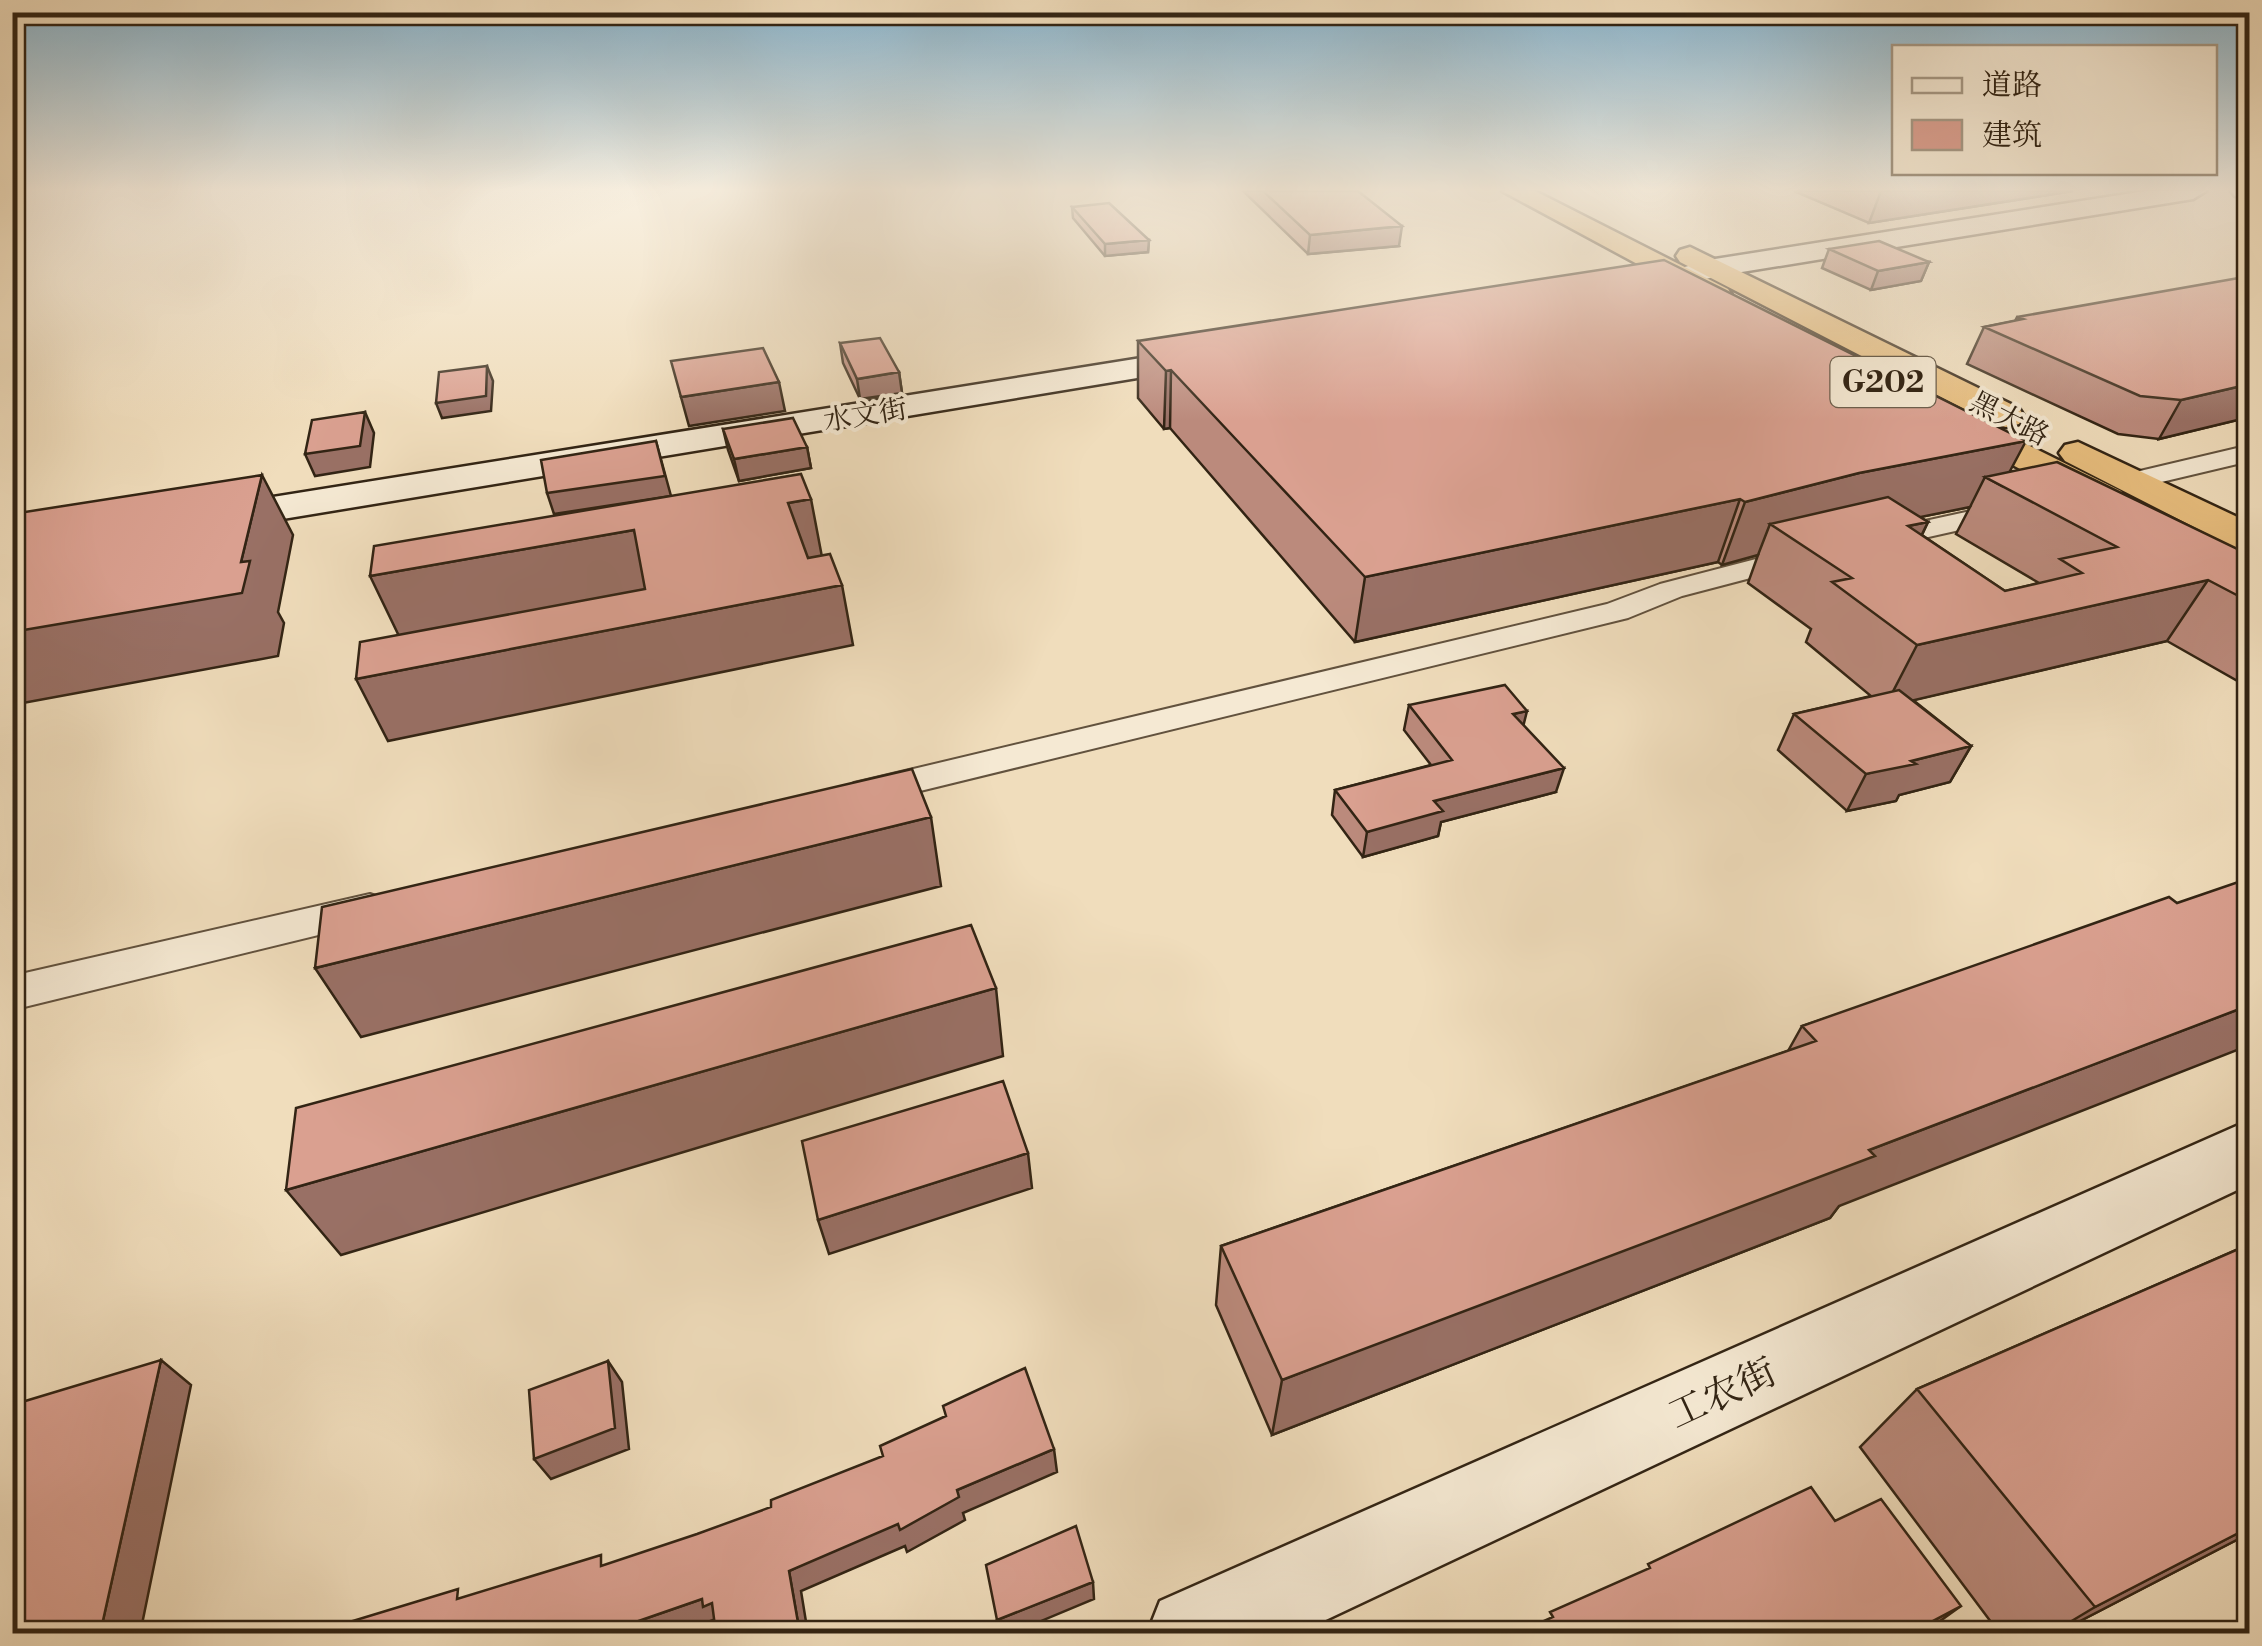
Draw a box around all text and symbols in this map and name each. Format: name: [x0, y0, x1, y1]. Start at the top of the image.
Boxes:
legend: [1892, 45, 2217, 175]
text: 道路: [1982, 67, 2042, 105]
text: 建筑: [1982, 117, 2042, 155]
road number: G202: [1830, 357, 1936, 407]
street label: 黑大路: [1964, 385, 2055, 454]
street label: 水文街: [821, 392, 909, 439]
street label: 工农街: [1661, 1349, 1784, 1440]

